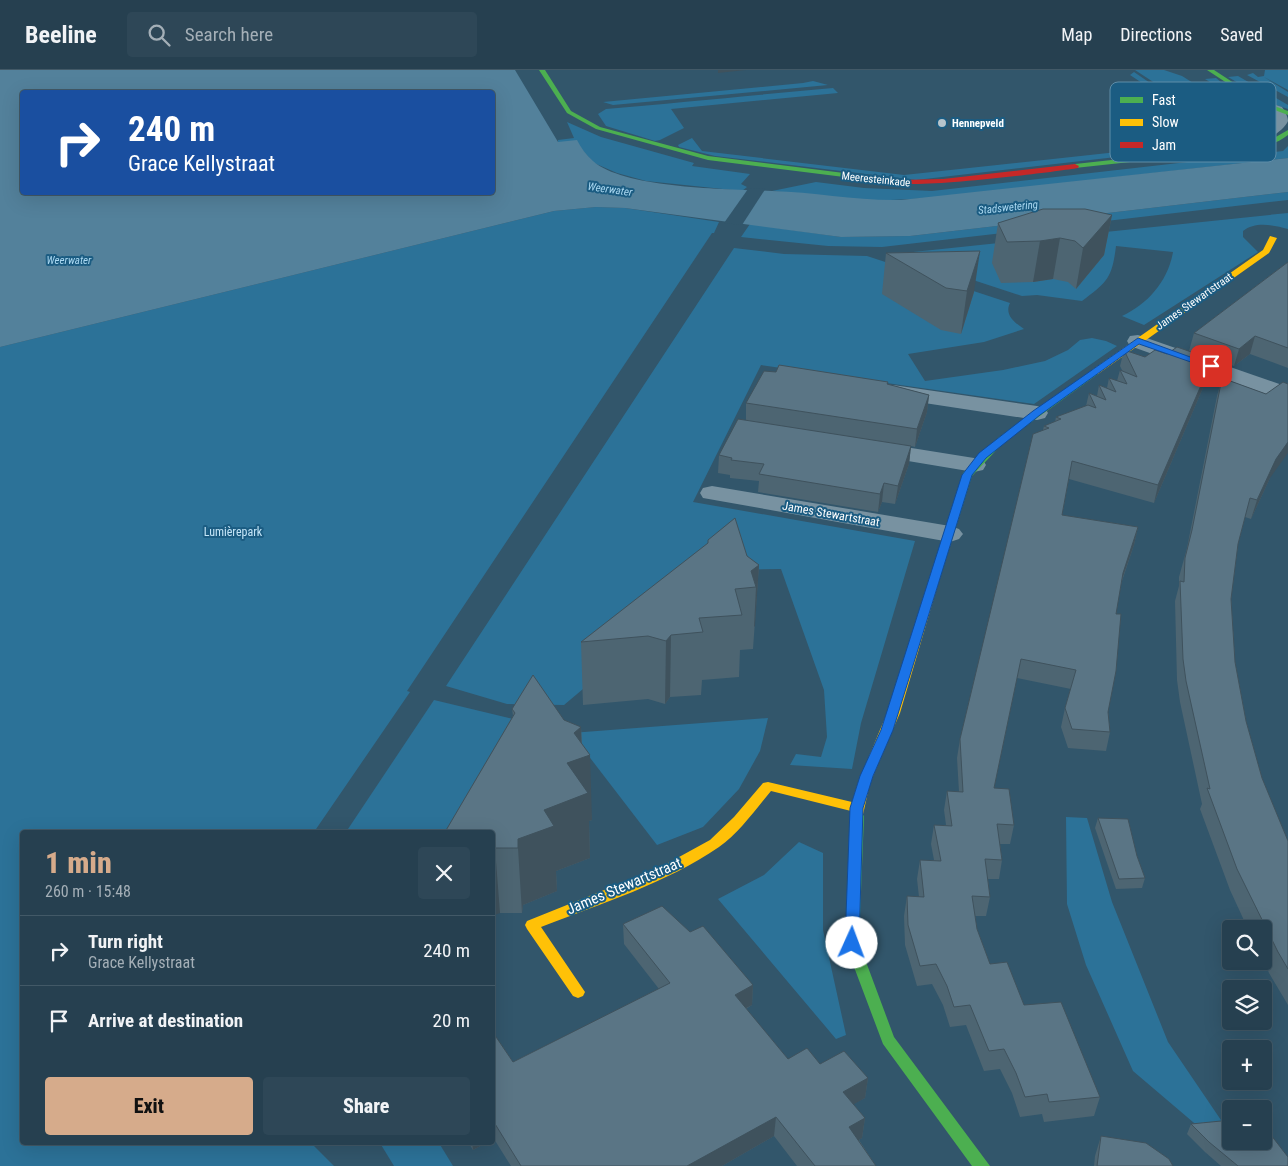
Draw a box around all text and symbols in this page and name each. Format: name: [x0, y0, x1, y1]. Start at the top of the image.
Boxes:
search box: [127, 12, 477, 57]
text: Beeline: [25, 21, 97, 49]
icon: search: [145, 21, 173, 49]
text: Search here: [185, 23, 273, 46]
text: Map: [1061, 24, 1092, 45]
text: Directions: [1120, 24, 1192, 45]
text: Saved: [1220, 24, 1263, 45]
legend: [1110, 82, 1276, 162]
text: Fast: [1152, 92, 1176, 108]
text: 240 m: [128, 109, 215, 150]
icon: right: [45, 110, 110, 175]
text: Slow: [1152, 114, 1179, 130]
marker: Hennepveld: [936, 117, 948, 129]
place label: Hennepveld: [952, 117, 1004, 130]
text: Jam: [1152, 137, 1176, 153]
text: Grace Kellystraat: [128, 151, 275, 176]
street label: Meeresteinkade: [841, 169, 911, 190]
water label: Weerwater: [587, 180, 634, 199]
water label: Stadswetering: [977, 198, 1039, 217]
water label: Weerwater: [47, 254, 92, 267]
street label: James Stewartstraat: [1154, 270, 1235, 333]
pin: [1190, 345, 1232, 387]
icon: arrive: [1197, 352, 1225, 380]
street label: James Stewartstraat: [781, 499, 881, 530]
park label: Lumièrepark: [204, 525, 263, 539]
text: 1 min: [45, 845, 112, 880]
button: close: [418, 847, 470, 899]
street label: James Stewartstraat: [564, 854, 684, 918]
text: 260 m · 15:48: [45, 882, 131, 901]
position arrow: [825, 916, 877, 968]
map controls: [1222, 920, 1272, 1150]
button: search: [1222, 920, 1272, 970]
text: Turn right: [88, 930, 163, 953]
icon: right: [45, 937, 73, 965]
text: 240 m: [423, 939, 470, 962]
text: Grace Kellystraat: [88, 953, 195, 972]
button: layers: [1222, 980, 1272, 1030]
icon: arrive: [45, 1007, 73, 1035]
text: Arrive at destination: [88, 1009, 243, 1032]
text: 20 m: [433, 1009, 470, 1032]
button: +: [1222, 1040, 1272, 1090]
button: Exit: [45, 1077, 253, 1135]
button: Share: [263, 1077, 470, 1135]
button: −: [1222, 1100, 1272, 1150]

